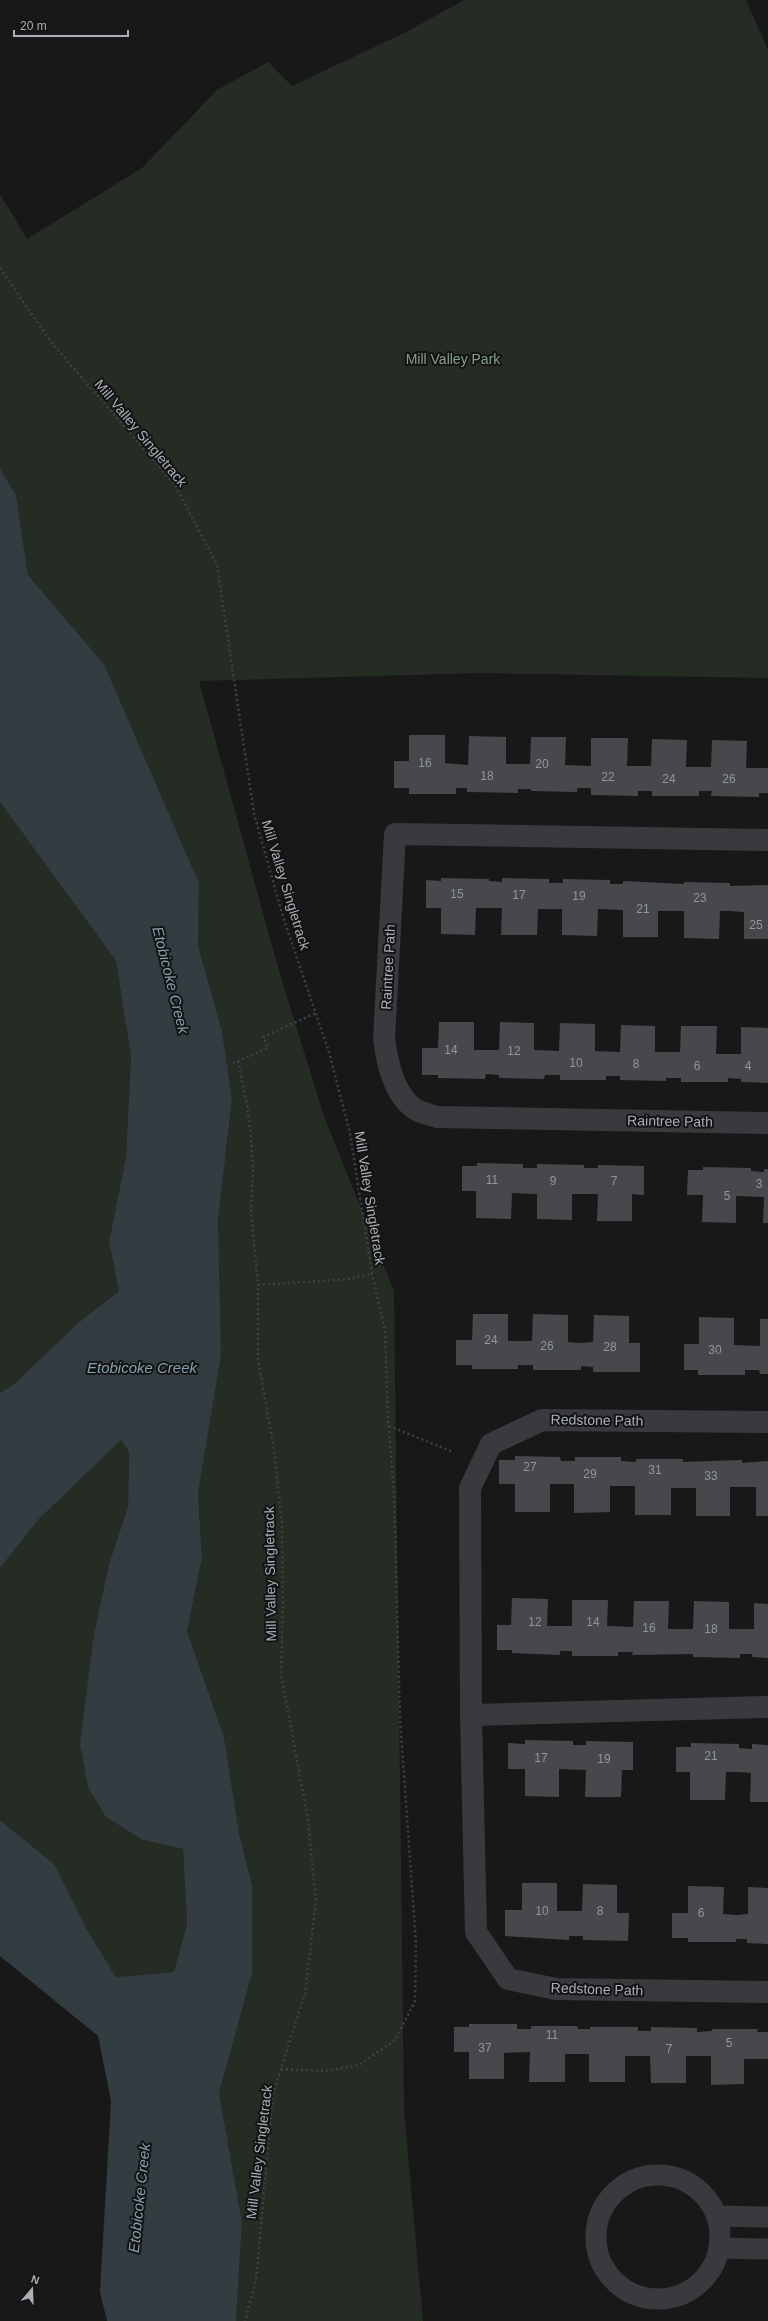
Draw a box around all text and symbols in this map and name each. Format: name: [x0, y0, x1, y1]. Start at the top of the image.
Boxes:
scale bar: [14, 12, 128, 38]
text: 20 m: [20, 19, 47, 33]
park label: Mill Valley Park: [406, 351, 501, 367]
street label: Mill Valley Singletrack: [91, 376, 191, 491]
house number: 16: [418, 756, 432, 770]
house number: 20: [535, 757, 549, 771]
house number: 18: [480, 769, 494, 783]
house number: 22: [601, 770, 615, 784]
house number: 24: [662, 772, 676, 786]
house number: 26: [722, 772, 736, 786]
street label: Mill Valley Singletrack: [259, 818, 314, 953]
house number: 15: [450, 887, 464, 901]
house number: 17: [512, 888, 526, 902]
house number: 19: [572, 889, 586, 903]
house number: 23: [693, 891, 707, 905]
house number: 21: [636, 902, 650, 916]
house number: 25: [749, 918, 763, 932]
street label: Raintree Path: [378, 924, 398, 1010]
water label: Etobicoke Creek: [149, 925, 193, 1037]
house number: 14: [444, 1043, 458, 1057]
house number: 12: [507, 1044, 521, 1058]
house number: 10: [569, 1056, 583, 1070]
house number: 8: [633, 1057, 640, 1071]
house number: 6: [694, 1059, 701, 1073]
house number: 4: [745, 1059, 752, 1073]
street label: Raintree Path: [627, 1112, 713, 1130]
street label: Mill Valley Singletrack: [352, 1130, 389, 1267]
house number: 11: [486, 1173, 499, 1187]
house number: 9: [550, 1174, 557, 1188]
house number: 7: [611, 1174, 618, 1188]
house number: 3: [756, 1177, 763, 1191]
house number: 5: [724, 1189, 731, 1203]
house number: 24: [484, 1333, 498, 1347]
house number: 26: [540, 1339, 554, 1353]
house number: 28: [603, 1340, 617, 1354]
house number: 30: [708, 1343, 722, 1357]
water label: Etobicoke Creek: [87, 1359, 199, 1376]
street label: Redstone Path: [551, 1411, 643, 1429]
house number: 27: [523, 1460, 537, 1474]
house number: 31: [648, 1463, 662, 1477]
house number: 29: [583, 1467, 597, 1481]
house number: 33: [704, 1469, 718, 1483]
street label: Mill Valley Singletrack: [261, 1505, 279, 1642]
house number: 12: [528, 1615, 542, 1629]
house number: 14: [586, 1615, 600, 1629]
house number: 16: [642, 1621, 656, 1635]
house number: 18: [704, 1622, 718, 1636]
house number: 21: [704, 1749, 718, 1763]
house number: 17: [534, 1751, 548, 1765]
house number: 19: [597, 1752, 611, 1766]
house number: 10: [535, 1904, 549, 1918]
house number: 8: [597, 1904, 604, 1918]
house number: 6: [698, 1906, 705, 1920]
street label: Redstone Path: [550, 1979, 644, 1999]
house number: 11: [546, 2028, 559, 2042]
house number: 5: [726, 2036, 733, 2050]
house number: 37: [478, 2041, 492, 2055]
house number: 7: [666, 2042, 673, 2056]
street label: Mill Valley Singletrack: [243, 2083, 275, 2220]
water label: Etobicoke Creek: [125, 2141, 153, 2254]
north arrow: [12, 2269, 52, 2309]
text: N: [30, 2273, 41, 2287]

